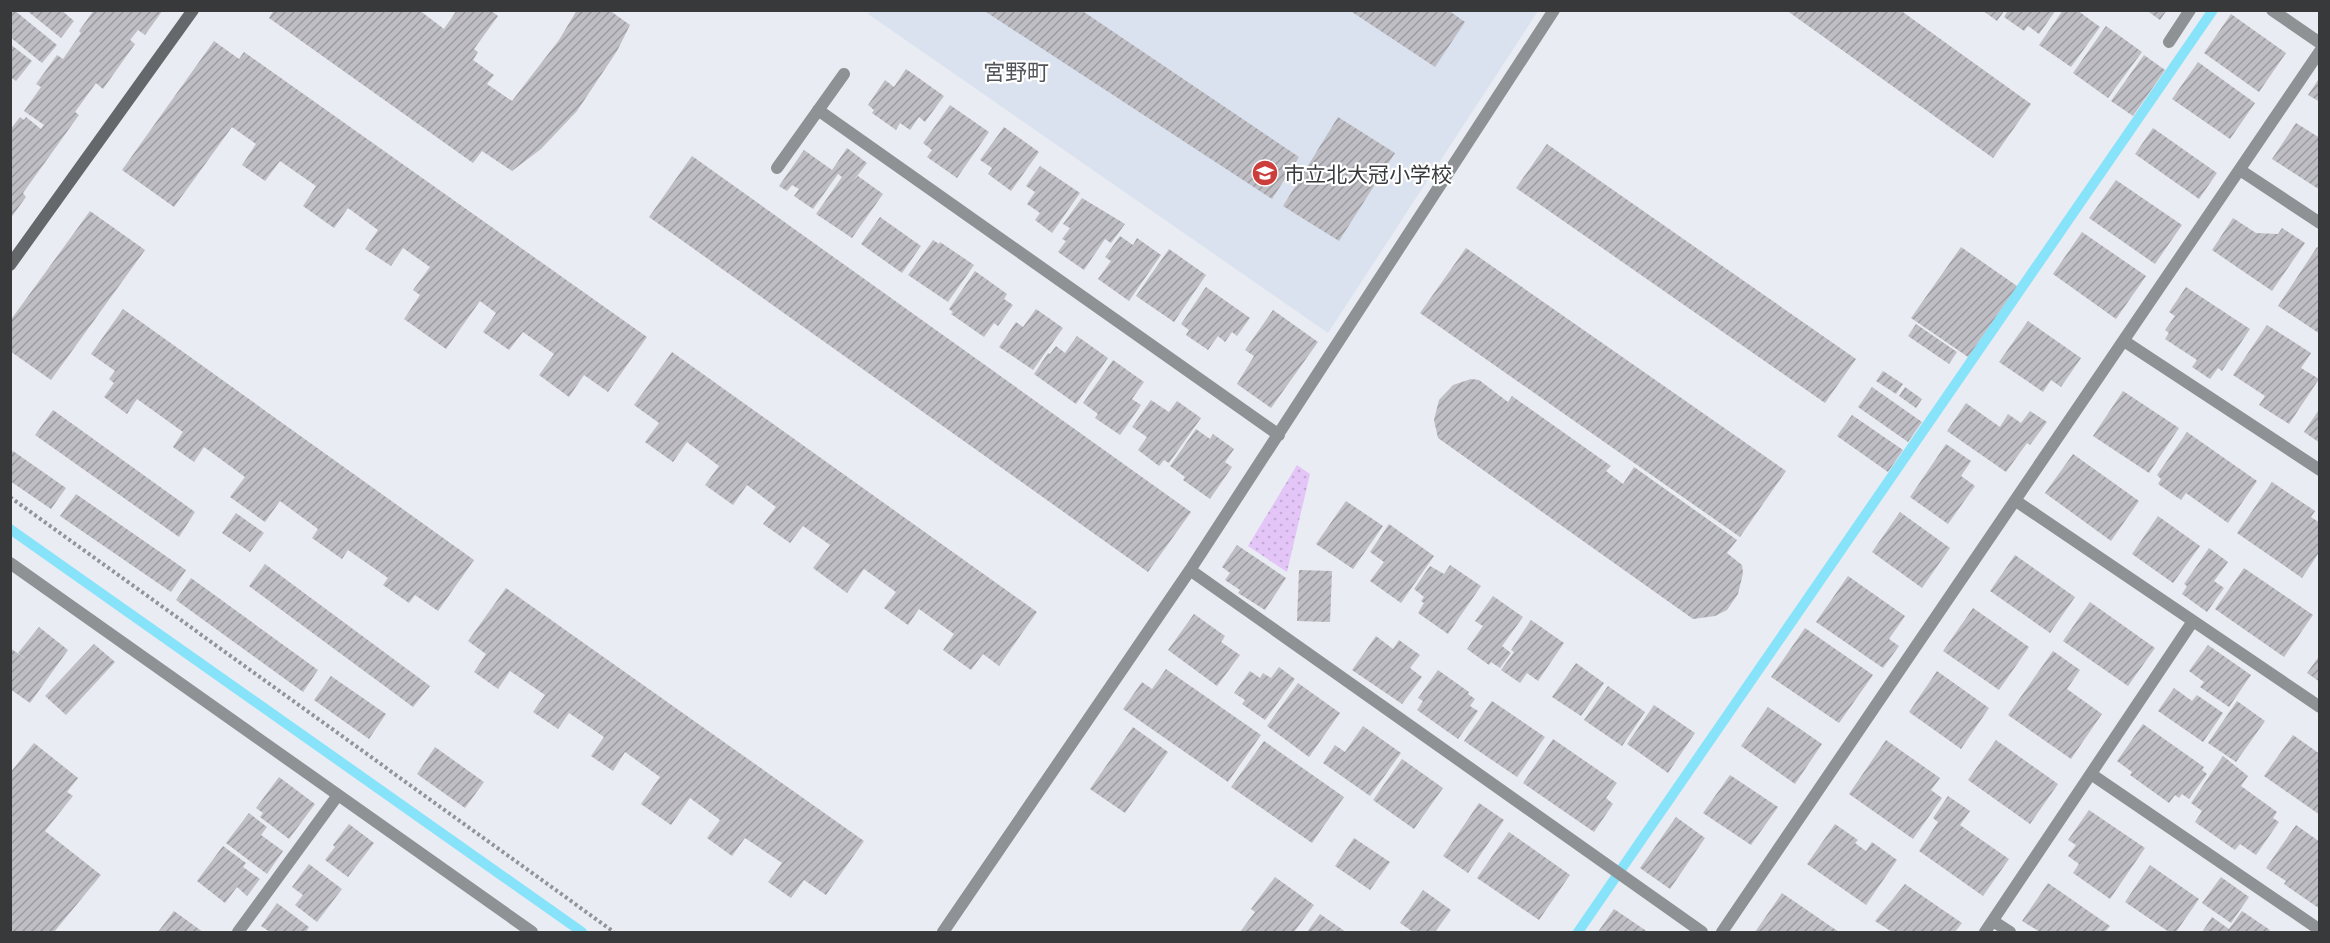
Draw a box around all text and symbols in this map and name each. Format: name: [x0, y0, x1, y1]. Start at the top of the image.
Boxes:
district label: 宮野町: [983, 58, 1049, 85]
school or university icon: 市立北大冠小学校: [1250, 158, 1280, 188]
place label: 市立北大冠小学校: [1284, 161, 1452, 186]

